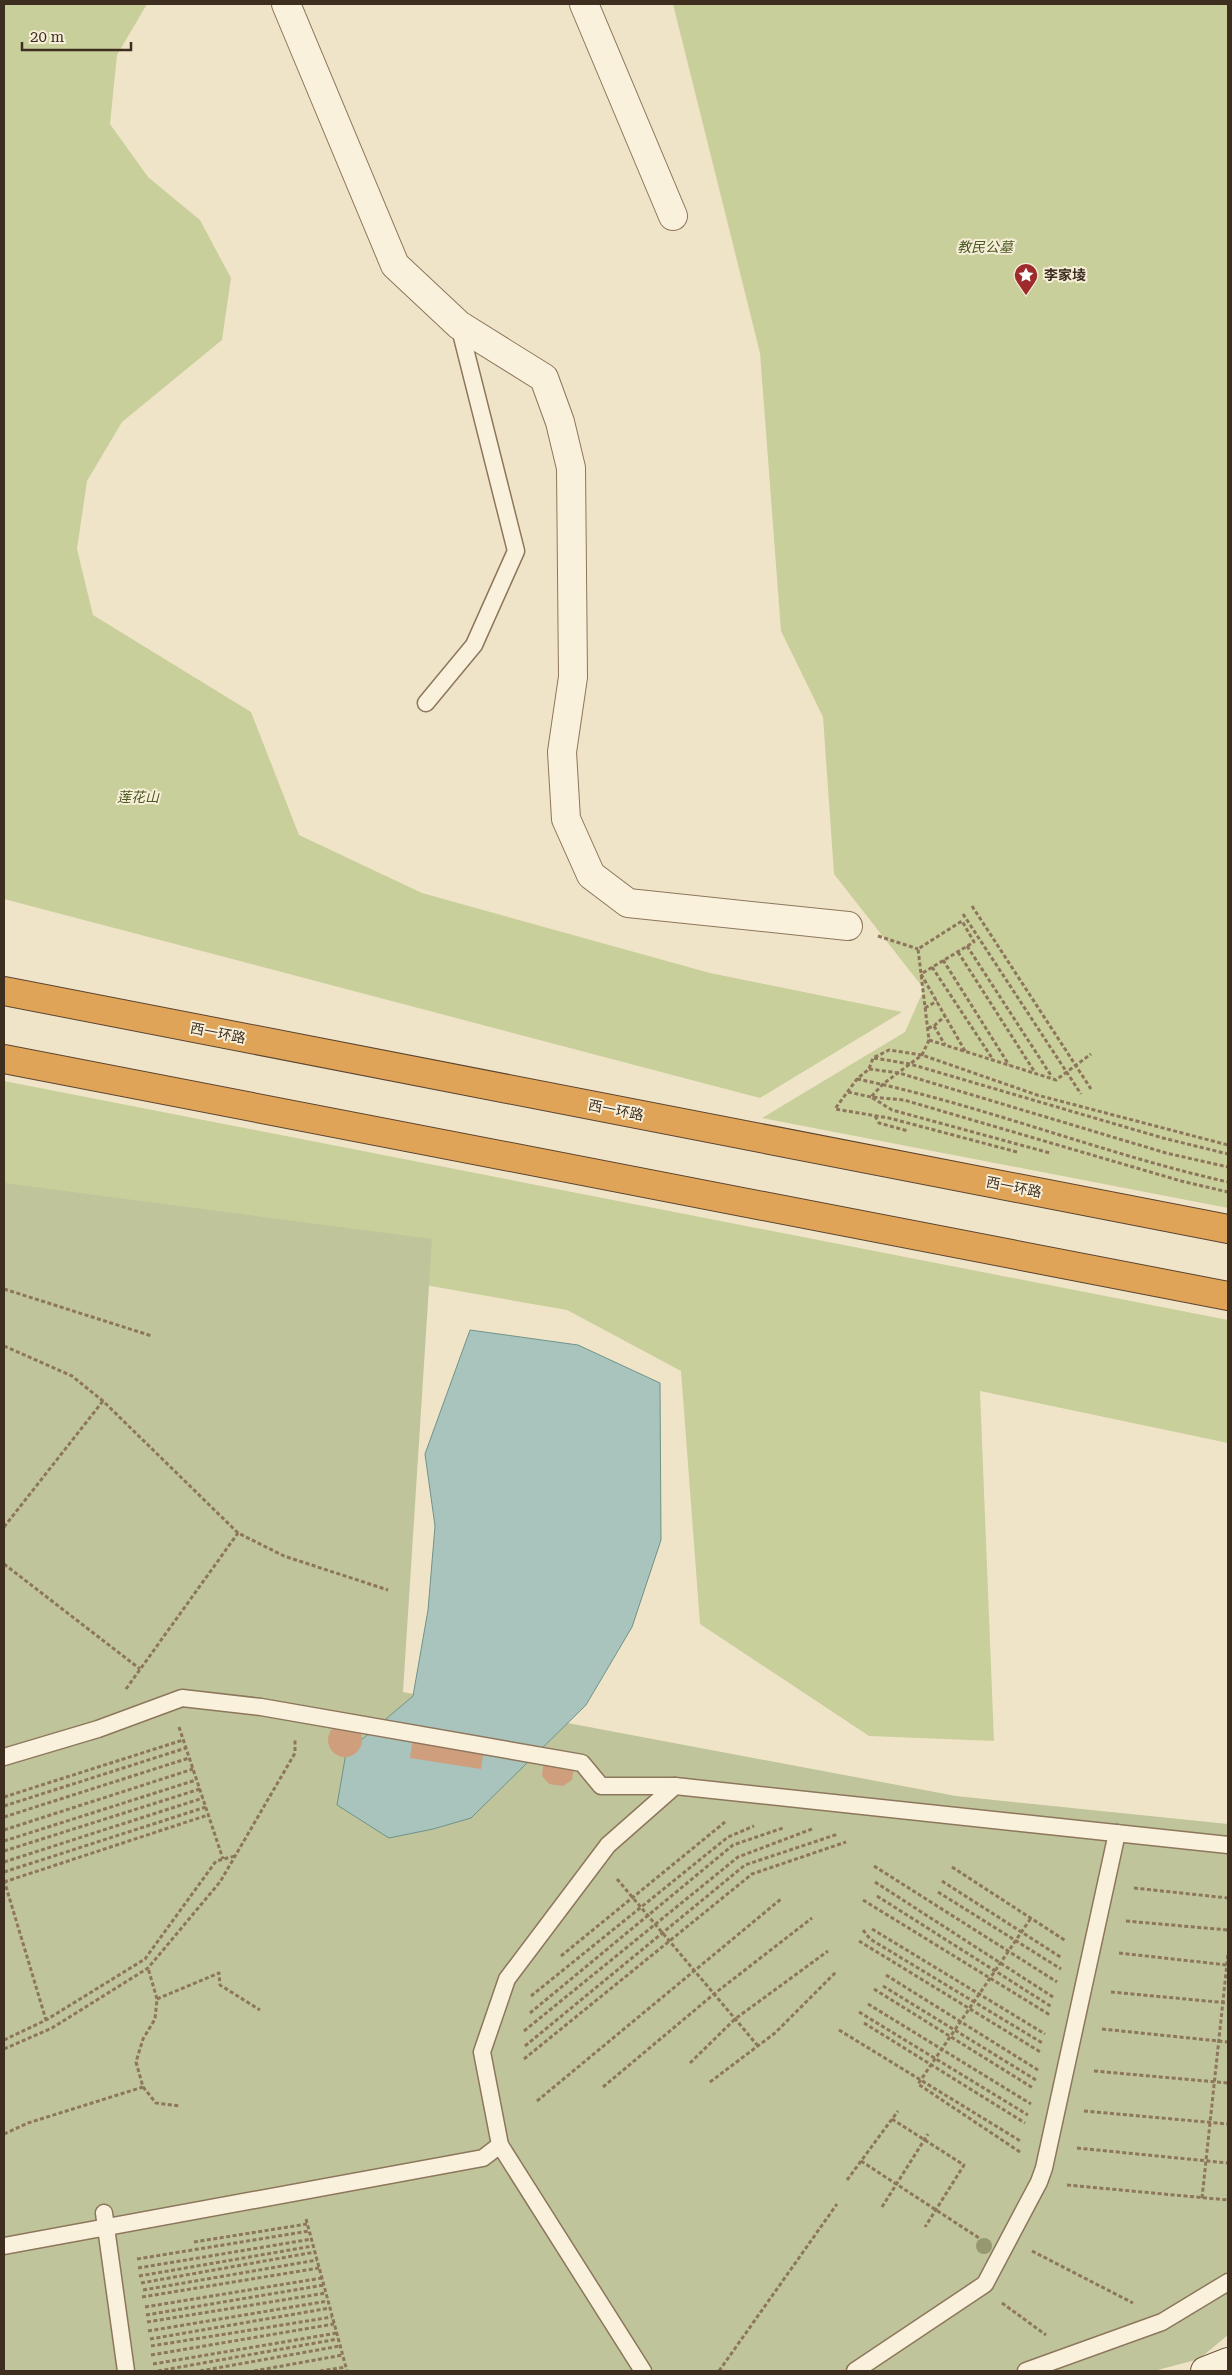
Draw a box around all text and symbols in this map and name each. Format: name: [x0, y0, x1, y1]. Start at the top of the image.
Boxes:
scale bar: [22, 20, 131, 52]
text: 20 m: [30, 28, 65, 46]
park label: 教民公墓: [957, 239, 1015, 255]
place icon: 李家堎: [1013, 262, 1039, 296]
place label: 李家堎: [1044, 267, 1086, 283]
park label: 莲花山: [117, 789, 160, 805]
street label: 西一环路: [189, 1020, 247, 1046]
street label: 西一环路: [587, 1097, 645, 1123]
street label: 西一环路: [985, 1174, 1043, 1200]

